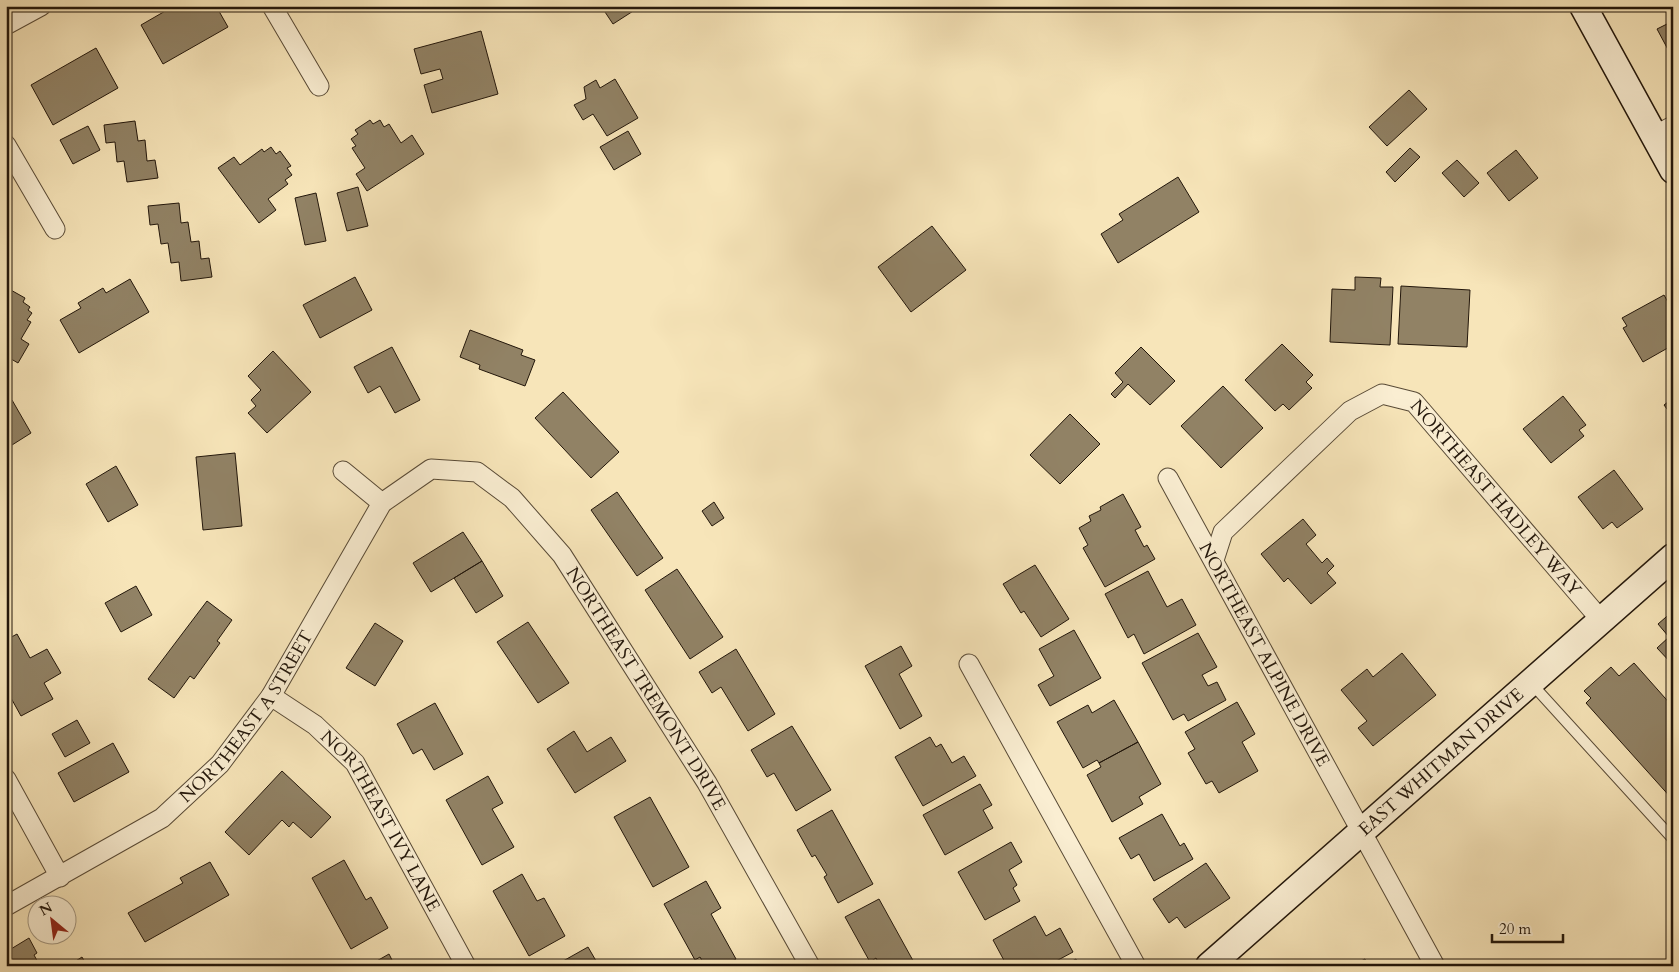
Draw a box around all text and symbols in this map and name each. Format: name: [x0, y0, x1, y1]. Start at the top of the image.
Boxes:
street label: NORTHEAST HADLEY WAY: [1405, 394, 1588, 602]
street label: NORTHEAST ALPINE DRIVE: [1193, 538, 1336, 771]
street label: NORTHEAST TREMONT DRIVE: [560, 562, 732, 815]
street label: NORTHEAST A STREET: [174, 626, 319, 808]
street label: EAST WHITMAN DRIVE: [1353, 682, 1529, 841]
street label: NORTHEAST IVY LANE: [315, 724, 446, 916]
north arrow: [28, 894, 78, 944]
text: N: [36, 898, 56, 920]
scale bar: [1492, 912, 1563, 944]
text: 20 m: [1499, 919, 1531, 939]

